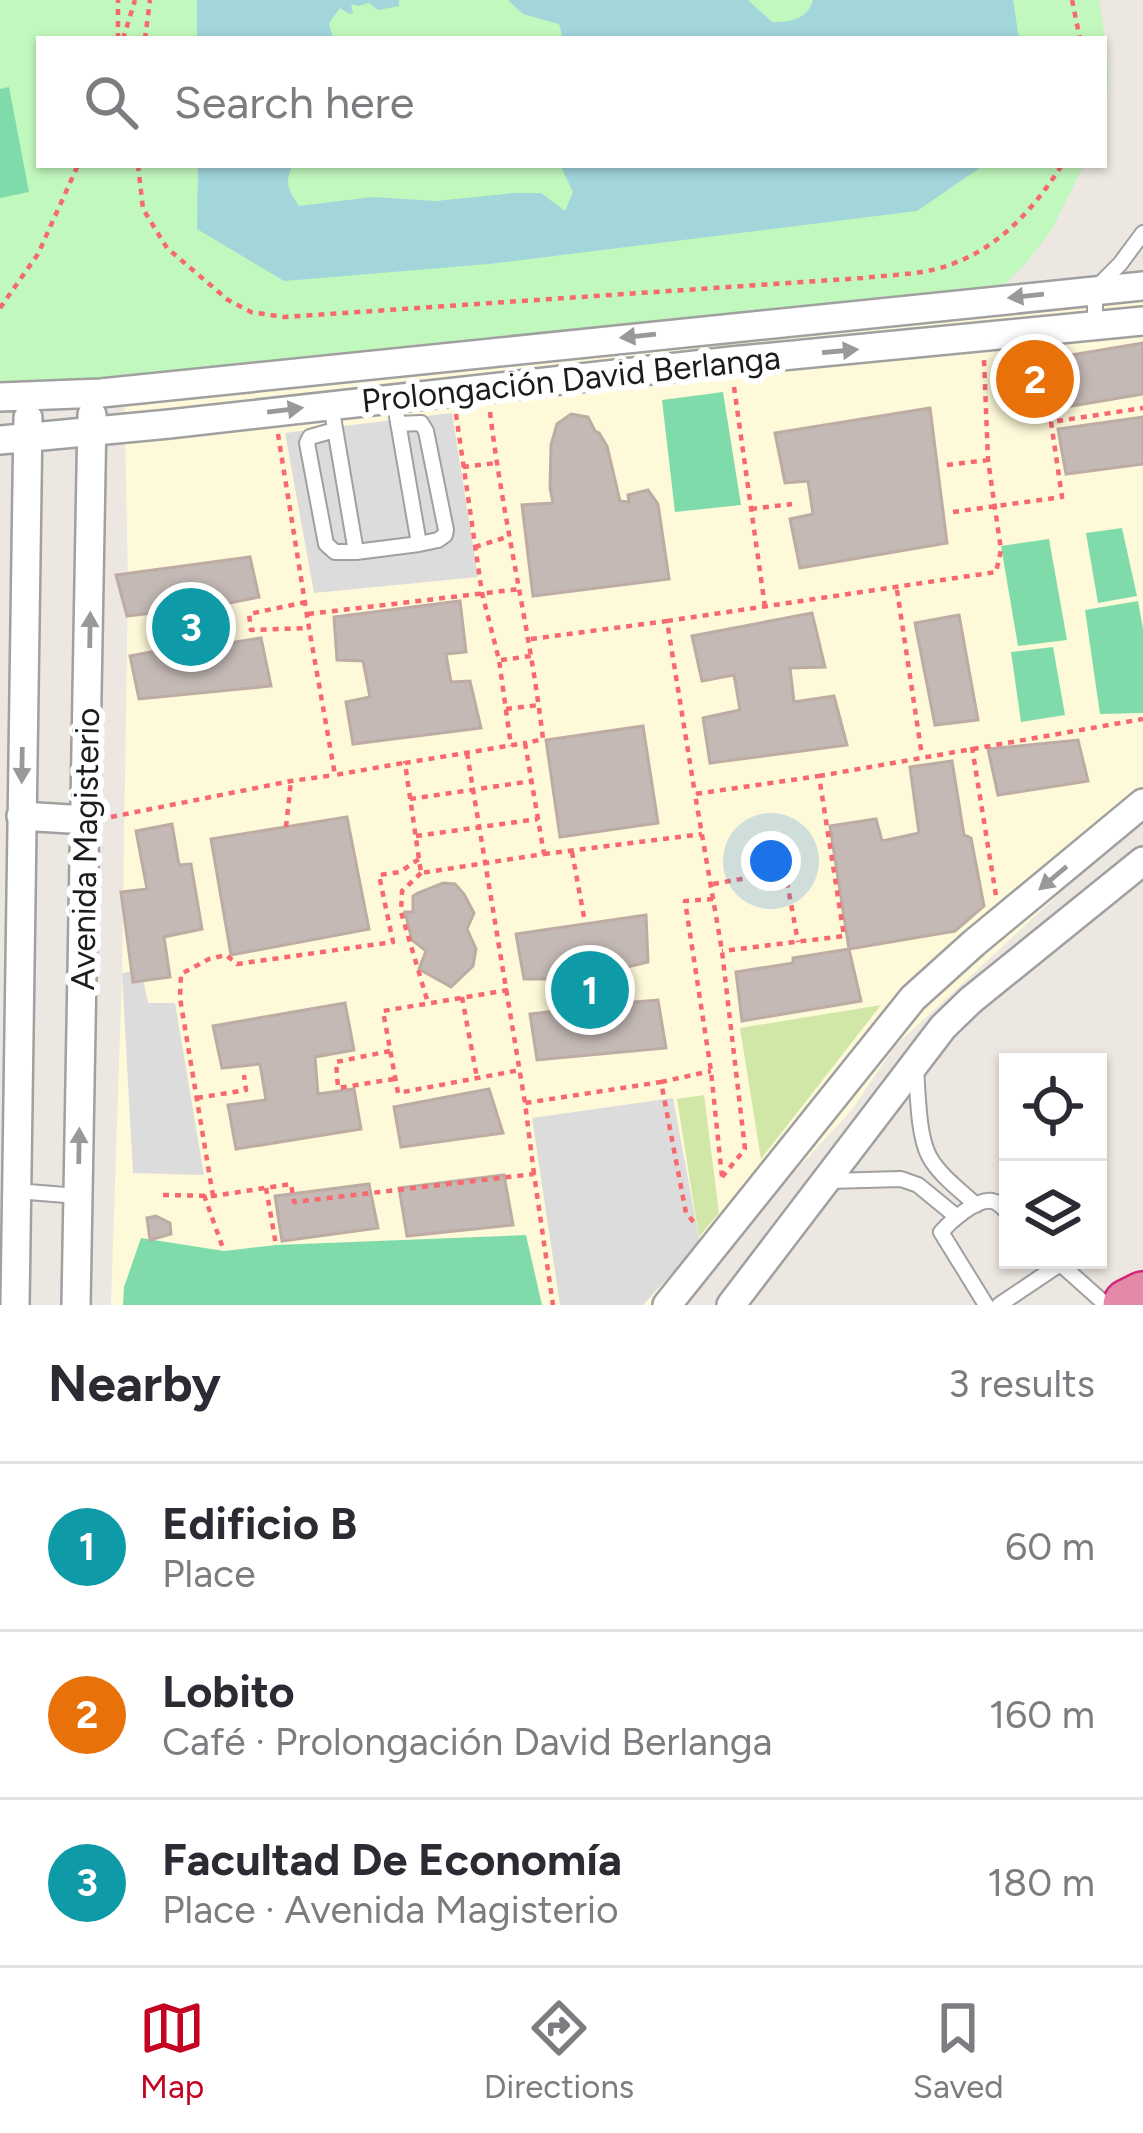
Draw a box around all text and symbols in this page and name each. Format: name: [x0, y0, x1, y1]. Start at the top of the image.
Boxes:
search box: [36, 36, 1107, 168]
icon: search: [78, 69, 144, 135]
text: Search here: [174, 75, 414, 129]
one-way arrow: [1007, 287, 1045, 306]
one-way arrow: [619, 327, 657, 346]
pin: 2: [996, 334, 1074, 424]
street label: Prolongación David Berlanga: [360, 338, 782, 420]
one-way arrow: [822, 341, 859, 360]
one-way arrow: [267, 400, 304, 419]
pin: 3: [152, 582, 230, 672]
one-way arrow: [80, 610, 99, 648]
street label: Avenida Magisterio: [63, 707, 107, 991]
one-way arrow: [12, 747, 31, 785]
your location: [741, 831, 801, 891]
one-way arrow: [1038, 865, 1069, 890]
pin: 1: [551, 945, 629, 1035]
map controls: [999, 1053, 1107, 1269]
button: locate: [999, 1053, 1107, 1161]
one-way arrow: [70, 1126, 89, 1164]
button: layers: [999, 1161, 1107, 1269]
text: Nearby: [48, 1353, 221, 1414]
text: 3 results: [948, 1360, 1095, 1407]
text: Edificio B: [162, 1496, 357, 1550]
text: 1: [79, 1523, 95, 1570]
text: 60 m: [1005, 1523, 1095, 1570]
text: Place: [162, 1550, 255, 1597]
text: Lobito: [162, 1664, 295, 1718]
text: 2: [76, 1691, 98, 1738]
text: 160 m: [989, 1691, 1095, 1738]
text: Café · Prolongación David Berlanga: [162, 1718, 772, 1765]
text: Facultad De Economía: [162, 1832, 622, 1886]
text: 3: [76, 1859, 98, 1906]
text: 180 m: [987, 1859, 1095, 1906]
text: Place · Avenida Magisterio: [162, 1886, 619, 1933]
tab: Map: [139, 1995, 205, 2106]
tab: Directions: [484, 1995, 634, 2106]
tab: Saved: [913, 1995, 1004, 2106]

